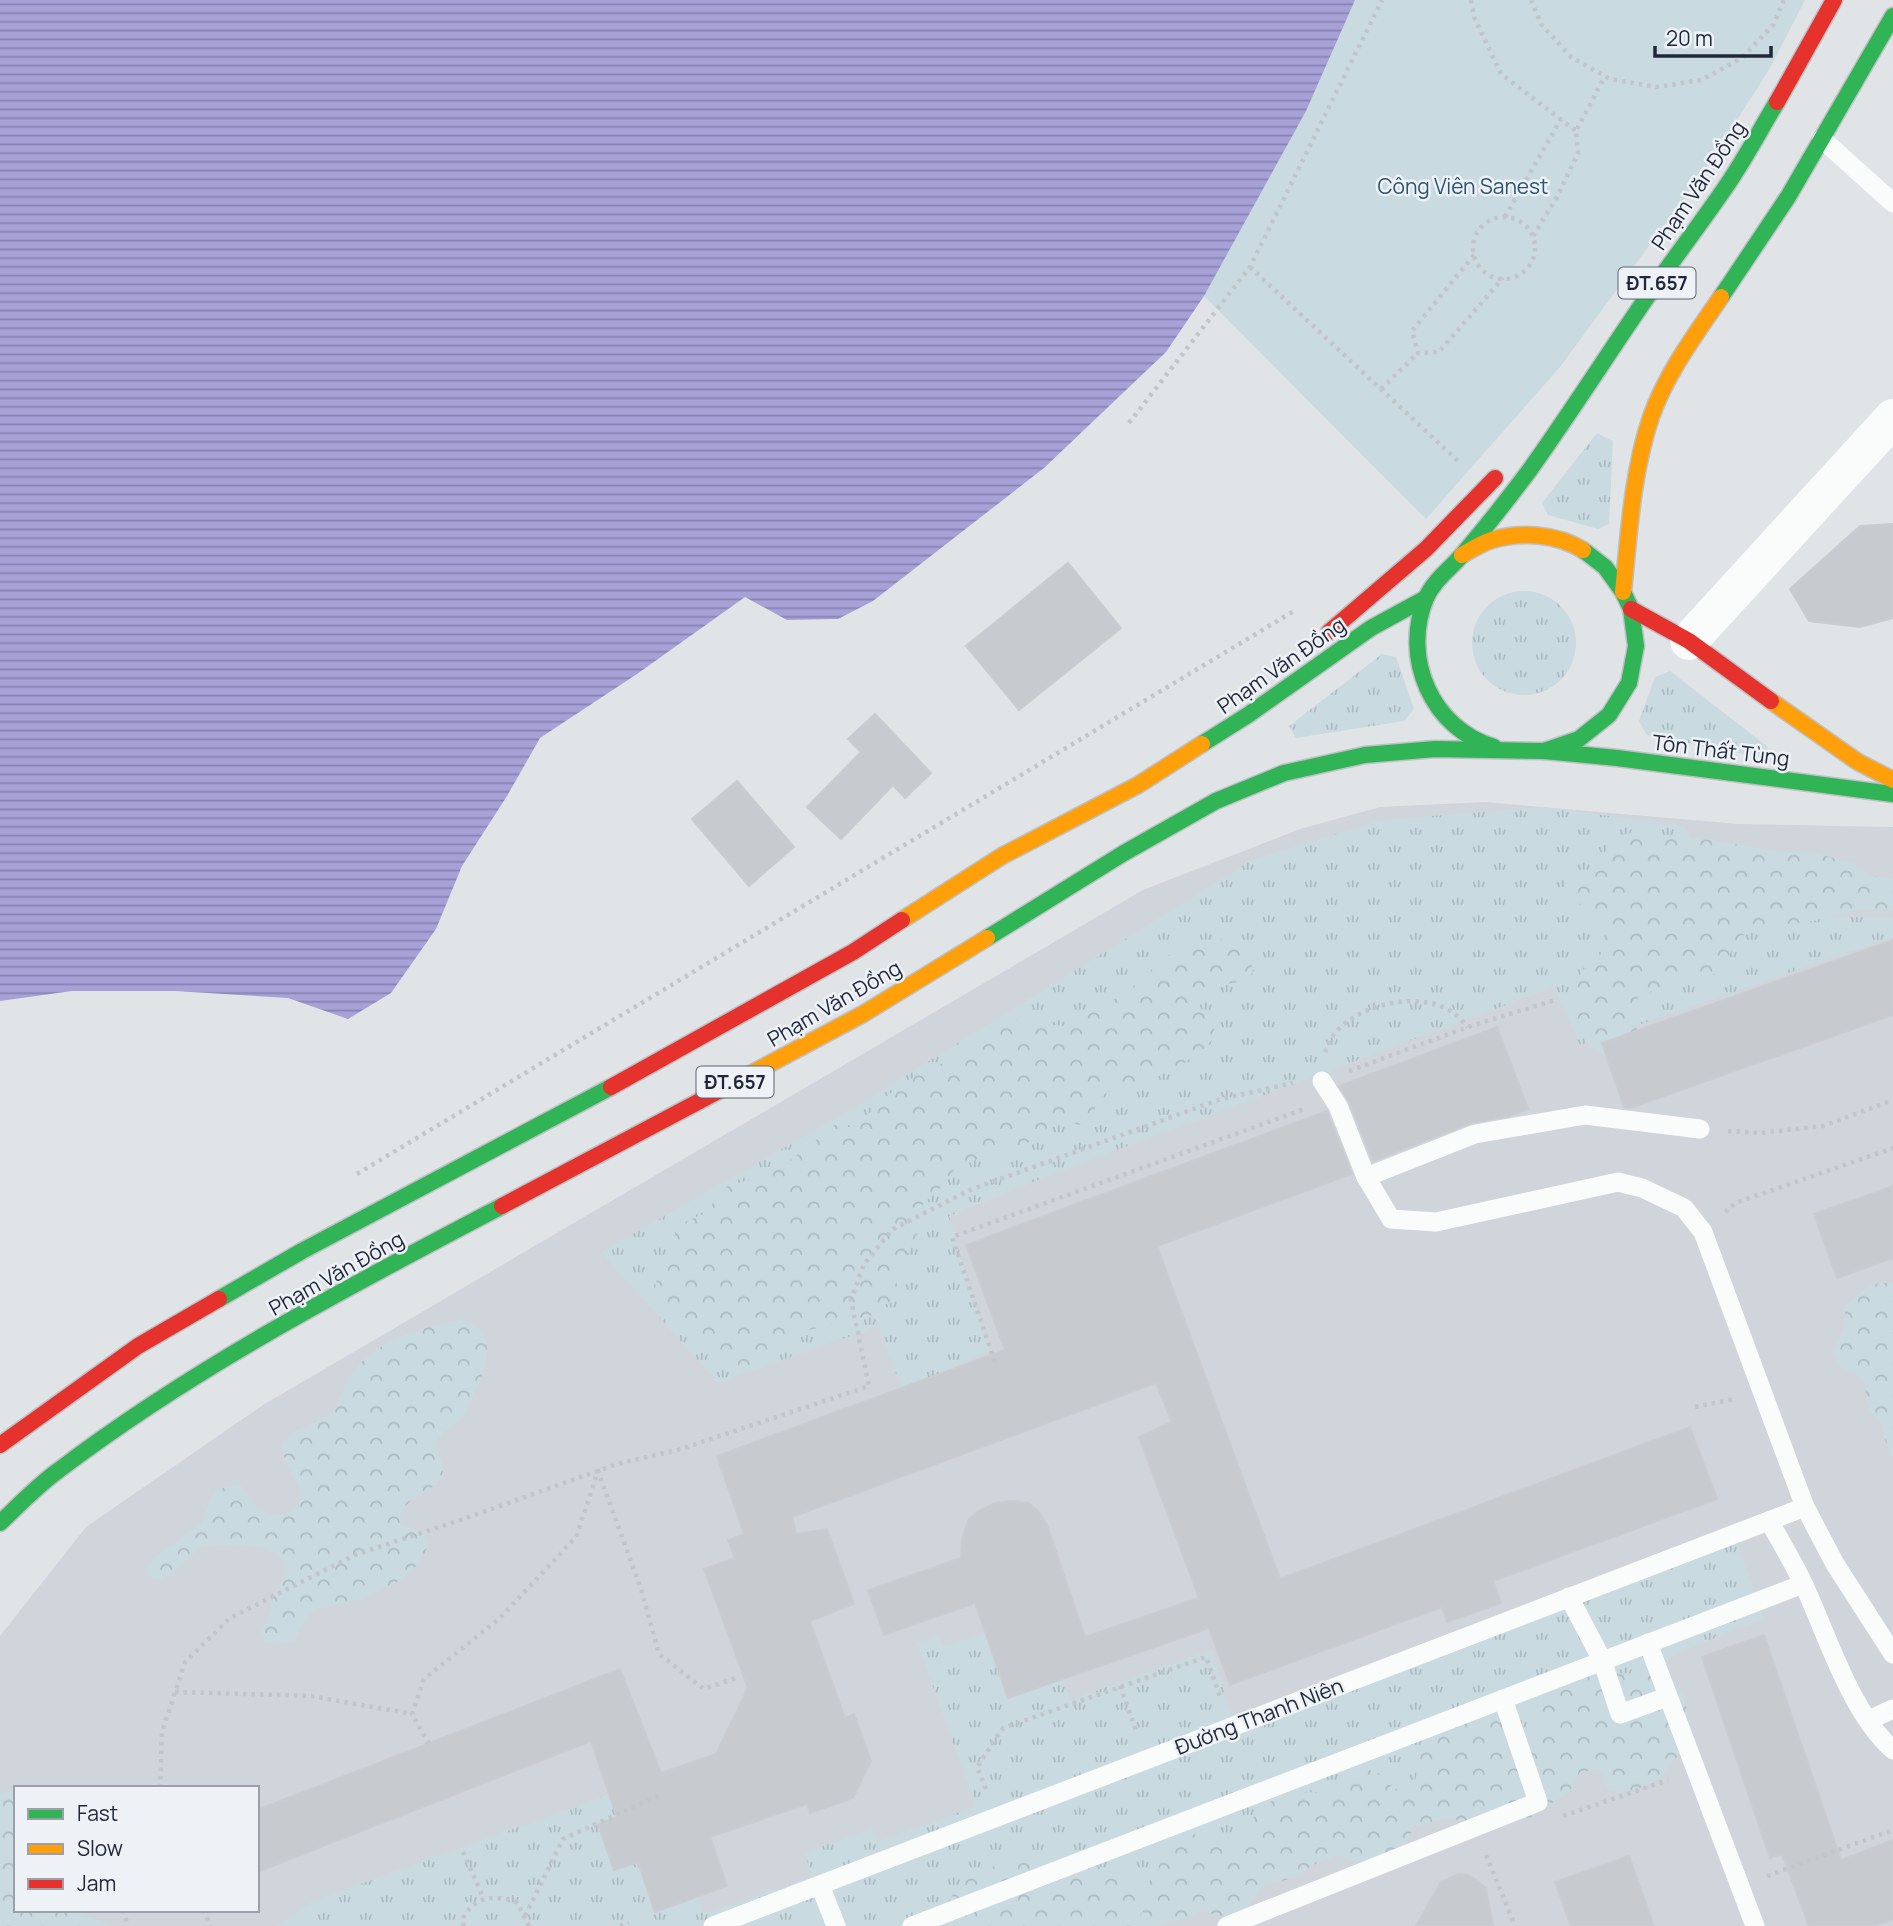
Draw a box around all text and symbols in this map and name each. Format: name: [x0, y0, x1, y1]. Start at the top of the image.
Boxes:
scale bar: [1655, 14, 1770, 58]
text: 20 m: [1666, 24, 1713, 52]
street label: Phạm Văn Đồng: [1644, 115, 1752, 255]
park label: Công Viên Sanest: [1377, 172, 1549, 200]
road number: ĐT.657: [1618, 268, 1696, 298]
street label: Phạm Văn Đồng: [1211, 610, 1351, 720]
street label: Tôn Thất Tùng: [1651, 728, 1791, 772]
street label: Phạm Văn Đồng: [762, 953, 906, 1053]
road number: ĐT.657: [696, 1066, 774, 1098]
street label: Phạm Văn Đồng: [264, 1224, 408, 1322]
street label: Đường Thanh Niên: [1171, 1671, 1347, 1761]
legend: [14, 1786, 259, 1912]
text: Fast: [77, 1799, 118, 1827]
text: Slow: [77, 1834, 123, 1862]
text: Jam: [77, 1869, 116, 1897]

